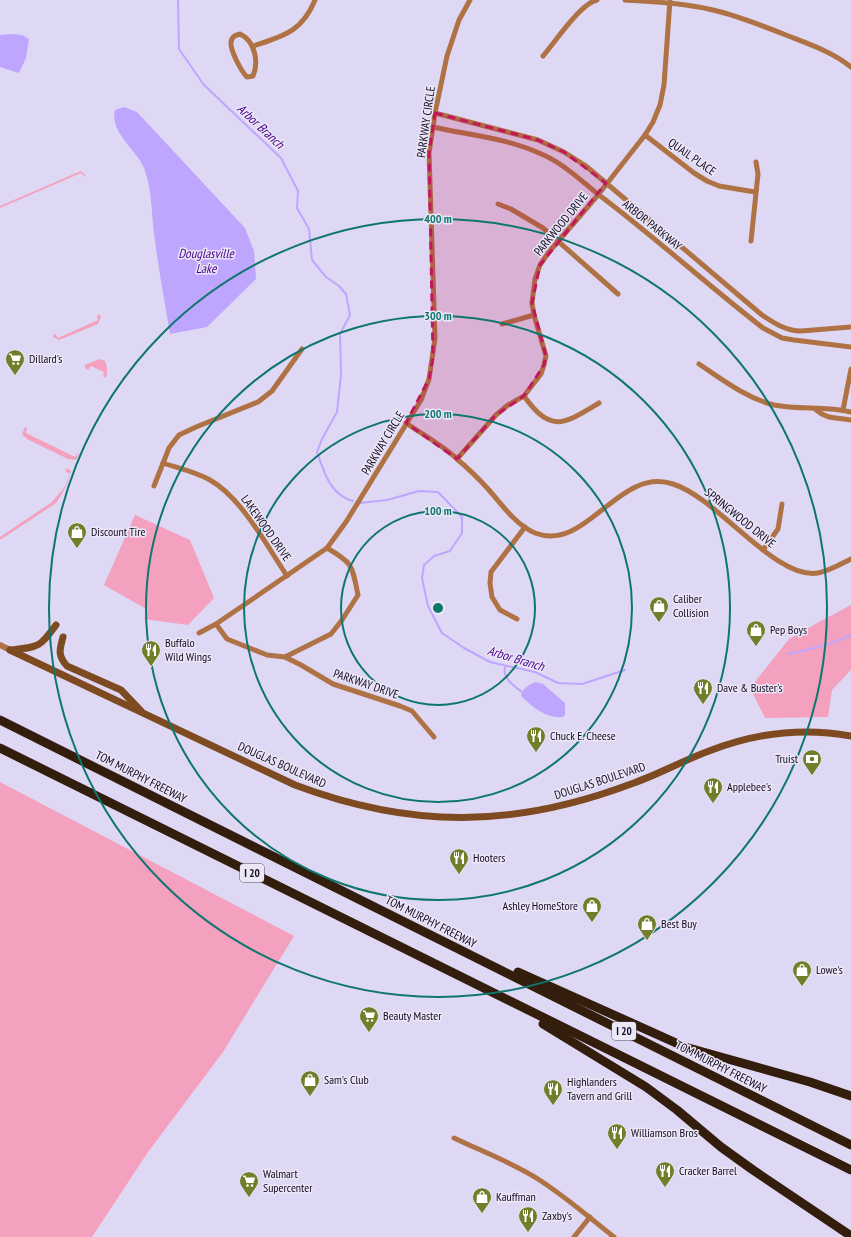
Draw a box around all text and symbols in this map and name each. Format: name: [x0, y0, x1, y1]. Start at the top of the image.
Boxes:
street label: PARKWAY CIRCLE: [413, 85, 438, 159]
water label: Arbor Branch: [234, 100, 289, 153]
street label: QUAIL PLACE: [665, 135, 719, 178]
street label: PARKWOOD DRIVE: [530, 189, 591, 259]
street label: ARBOR PARKWAY: [620, 196, 686, 254]
text: 400 m: [424, 211, 452, 226]
water label: Douglasville Lake: [178, 245, 235, 277]
text: 300 m: [424, 308, 452, 323]
supermarket icon: Dillard's: [4, 348, 26, 376]
place label: Dillard's: [29, 351, 62, 366]
text: 200 m: [424, 406, 452, 421]
street label: PARKWAY CIRCLE: [358, 408, 408, 477]
street label: SPRINGWOOD DRIVE: [702, 484, 779, 551]
street label: LAKEWOOD DRIVE: [238, 492, 295, 564]
text: 100 m: [424, 503, 452, 518]
shop icon: Discount Tire: [66, 521, 88, 549]
place label: Discount Tire: [91, 524, 145, 539]
place label: Caliber Collision: [673, 591, 709, 620]
shop icon: Caliber Collision: [648, 595, 670, 623]
centre of rings: [431, 601, 445, 615]
shop icon: Pep Boys: [745, 619, 767, 647]
place label: Pep Boys: [770, 622, 807, 637]
place label: Buffalo Wild Wings: [165, 635, 211, 664]
restaurant icon: Buffalo Wild Wings: [140, 639, 162, 667]
water label: Arbor Branch: [486, 642, 547, 675]
street label: PARKWAY DRIVE: [332, 665, 401, 702]
restaurant icon: Dave & Buster's: [692, 677, 714, 705]
place label: Dave & Buster's: [717, 680, 783, 695]
restaurant icon: Chuck E. Cheese: [525, 725, 547, 753]
place label: Chuck E. Cheese: [550, 728, 616, 743]
street label: DOUGLAS BOULEVARD: [236, 738, 329, 791]
street label: TOM MURPHY FREEWAY: [93, 747, 190, 806]
bank icon: Truist: [801, 748, 823, 776]
place label: Truist: [775, 751, 799, 766]
street label: DOUGLAS BOULEVARD: [552, 759, 647, 802]
restaurant icon: Applebee's: [702, 776, 724, 804]
place label: Applebee's: [727, 779, 771, 794]
restaurant icon: Hooters: [448, 847, 470, 875]
place label: Hooters: [473, 850, 505, 865]
road number: I 20: [240, 864, 264, 882]
street label: TOM MURPHY FREEWAY: [383, 892, 480, 951]
shop icon: Ashley HomeStore: [581, 895, 603, 923]
place label: Ashley HomeStore: [503, 898, 578, 913]
shop icon: Best Buy: [636, 913, 658, 941]
place label: Best Buy: [661, 916, 697, 931]
shop icon: Lowe's: [791, 959, 813, 987]
place label: Lowe's: [816, 962, 843, 977]
supermarket icon: Beauty Master: [358, 1005, 380, 1033]
place label: Beauty Master: [383, 1008, 442, 1023]
road number: I 20: [612, 1022, 636, 1040]
street label: TOM MURPHY FREEWAY: [673, 1037, 770, 1096]
shop icon: Sam's Club: [299, 1069, 321, 1097]
place label: Sam's Club: [324, 1072, 369, 1087]
place label: Highlanders Tavern and Grill: [567, 1074, 632, 1103]
restaurant icon: Highlanders Tavern and Grill: [542, 1078, 564, 1106]
restaurant icon: Williamson Bros: [606, 1122, 628, 1150]
place label: Williamson Bros: [631, 1125, 698, 1140]
restaurant icon: Cracker Barrel: [654, 1160, 676, 1188]
place label: Cracker Barrel: [679, 1163, 737, 1178]
place label: Walmart Supercenter: [263, 1166, 313, 1195]
supermarket icon: Walmart Supercenter: [238, 1170, 260, 1198]
shop icon: Kauffman: [471, 1186, 493, 1214]
place label: Kauffman: [496, 1189, 536, 1204]
restaurant icon: Zaxby's: [517, 1205, 539, 1233]
place label: Zaxby's: [542, 1208, 572, 1223]

